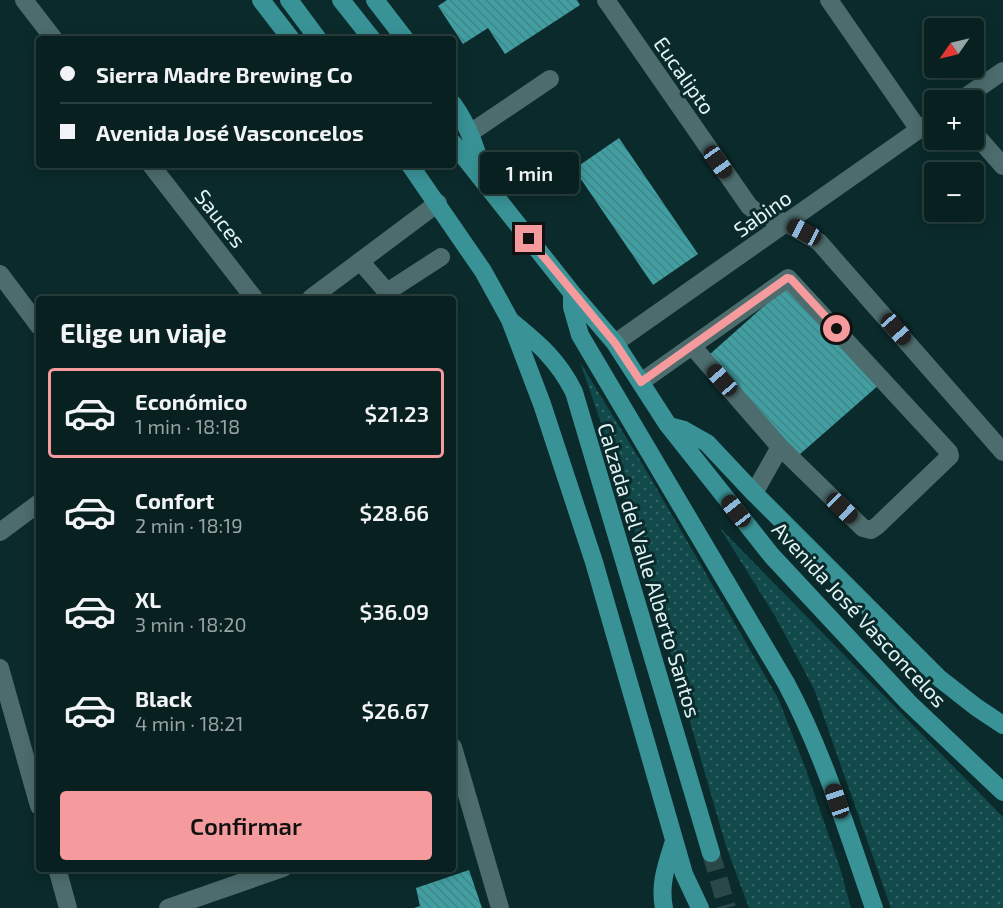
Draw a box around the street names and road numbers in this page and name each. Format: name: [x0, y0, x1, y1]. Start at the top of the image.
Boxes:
street label: Eucalipto: [649, 31, 721, 119]
street label: Sauces: [190, 184, 252, 252]
street label: Sabino: [728, 184, 796, 242]
street label: Calzada del Valle Alberto Santos: [593, 420, 707, 720]
street label: Avenida José Vasconcelos: [768, 516, 952, 712]

